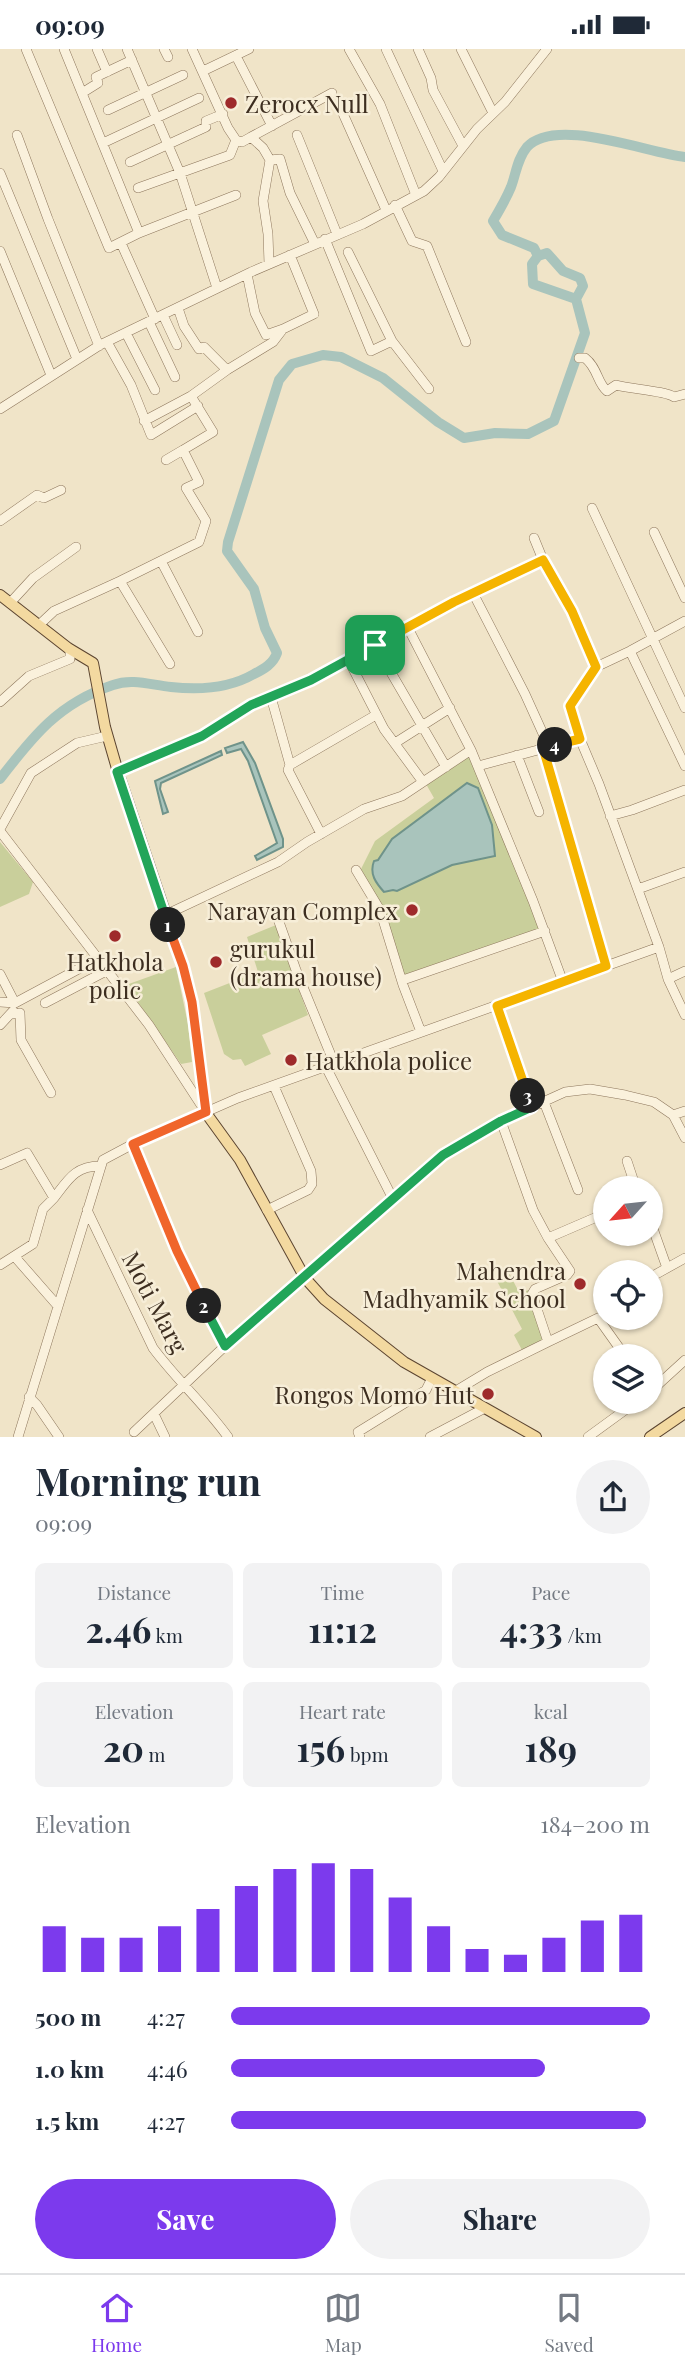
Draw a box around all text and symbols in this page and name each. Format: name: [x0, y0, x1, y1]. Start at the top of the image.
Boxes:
text: 09:09: [35, 7, 105, 42]
place label: Zerocx Null: [245, 87, 369, 119]
marker: Zerocx Null: [223, 95, 239, 111]
pin: [345, 615, 405, 675]
icon: arrive: [356, 626, 394, 664]
pin: 4: [538, 727, 572, 763]
text: 4: [549, 731, 560, 757]
place label: Narayan Complex: [207, 894, 399, 926]
marker: Narayan Complex: [404, 902, 420, 918]
pin: 1: [150, 907, 186, 943]
text: 1: [164, 911, 171, 937]
marker: Hatkhola polic: [107, 928, 123, 944]
place label: gurukul (drama house): [230, 932, 382, 992]
place label: Hatkhola polic: [67, 945, 163, 1005]
marker: gurukul (drama house): [208, 954, 224, 970]
place label: Hatkhola police: [305, 1044, 472, 1076]
marker: Hatkhola police: [283, 1052, 299, 1068]
pin: 3: [510, 1079, 546, 1113]
text: 3: [523, 1082, 532, 1108]
north arrow: [593, 1176, 663, 1246]
map controls: [593, 1176, 663, 1414]
street label: Moti Marg: [116, 1245, 196, 1359]
place label: Mahendra Madhyamik School: [363, 1254, 566, 1314]
button: locate: [593, 1260, 663, 1330]
marker: Mahendra Madhyamik School: [572, 1276, 588, 1292]
pin: 2: [186, 1289, 222, 1323]
text: 2: [199, 1292, 208, 1318]
button: layers: [593, 1344, 663, 1414]
place label: Rongos Momo Hut: [275, 1378, 474, 1410]
marker: Rongos Momo Hut: [480, 1386, 496, 1402]
text: Morning run: [35, 1455, 261, 1506]
button: share: [576, 1460, 650, 1534]
text: 09:09: [35, 1507, 92, 1538]
text: Distance: [97, 1579, 171, 1605]
text: Time: [321, 1579, 364, 1605]
text: Pace: [531, 1579, 570, 1605]
text: 2.46: [85, 1605, 151, 1652]
text: 11:12: [308, 1605, 377, 1652]
text: 4:33: [500, 1605, 563, 1652]
text: km: [151, 1622, 183, 1648]
text: /km: [563, 1622, 602, 1648]
text: Elevation: [95, 1698, 174, 1724]
text: Heart rate: [299, 1698, 386, 1724]
text: kcal: [534, 1698, 568, 1724]
text: 20: [103, 1724, 144, 1771]
text: 156: [296, 1724, 345, 1771]
text: 189: [525, 1724, 577, 1771]
text: m: [144, 1741, 165, 1767]
text: bpm: [345, 1741, 389, 1767]
text: Elevation: [35, 1808, 131, 1839]
text: 184–200 m: [540, 1808, 650, 1839]
text: 500 m: [35, 2001, 101, 2032]
text: 4:27: [147, 2001, 185, 2032]
text: 1.0 km: [35, 2053, 104, 2084]
text: 4:46: [147, 2053, 188, 2084]
text: 1.5 km: [35, 2105, 99, 2136]
text: 4:27: [147, 2105, 185, 2136]
button: Save: [35, 2179, 336, 2259]
button: Share: [350, 2179, 650, 2259]
tab: Home: [91, 2289, 142, 2357]
tab: Map: [324, 2289, 362, 2357]
tab: Saved: [544, 2289, 594, 2357]

